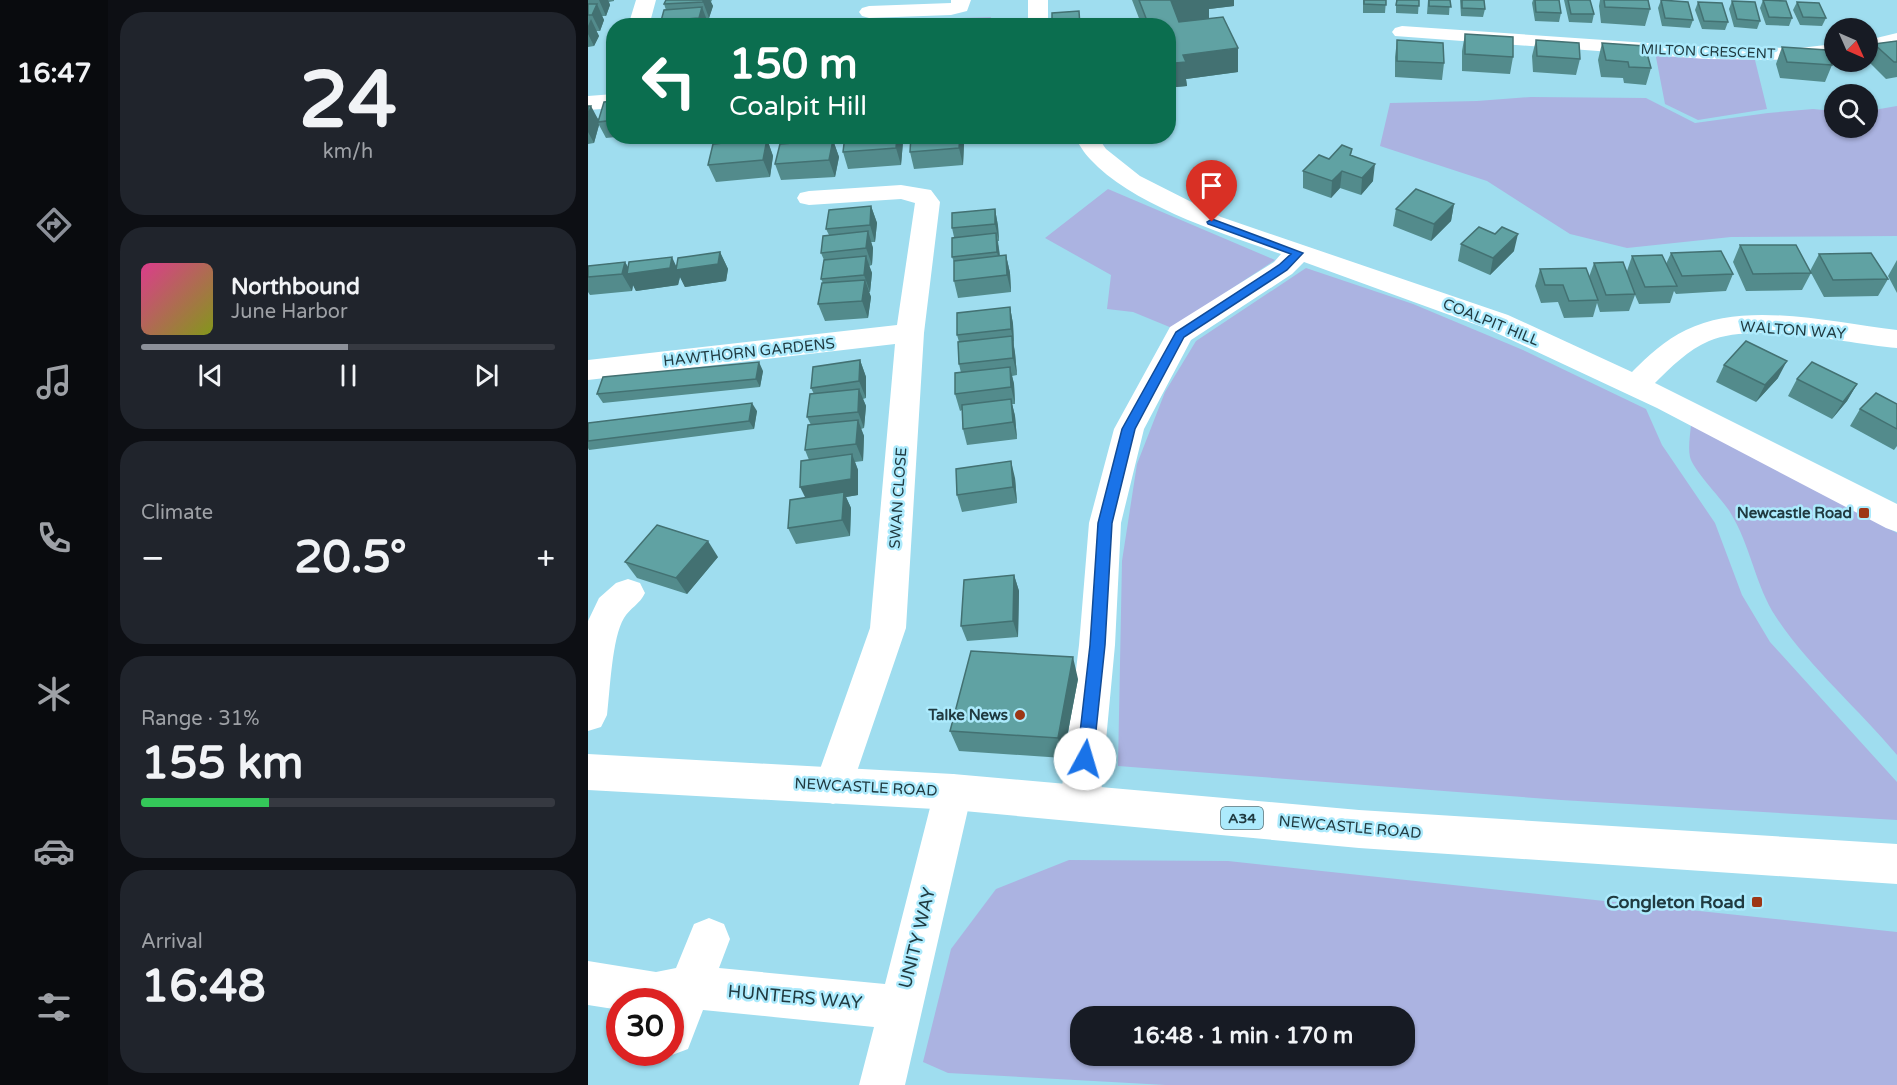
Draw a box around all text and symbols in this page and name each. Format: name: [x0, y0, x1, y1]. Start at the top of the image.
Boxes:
north arrow: [1824, 18, 1878, 72]
map controls: [1824, 18, 1878, 138]
text: 150 m: [729, 39, 858, 90]
street label: MILTON CRESCENT: [1640, 41, 1776, 62]
icon: left: [630, 42, 708, 120]
text: 24: [299, 54, 397, 148]
text: 16:47: [17, 57, 91, 90]
button: search: [1824, 84, 1878, 138]
text: Coalpit Hill: [729, 90, 867, 123]
text: km/h: [323, 140, 373, 164]
pin: [1186, 160, 1237, 222]
icon: arrive: [1195, 169, 1228, 202]
icon: directions: [33, 204, 75, 246]
text: Northbound: [231, 274, 360, 300]
street label: COALPIT HILL: [1440, 295, 1542, 350]
text: June Harbor: [231, 300, 348, 324]
street label: WALTON WAY: [1740, 317, 1847, 343]
street label: HAWTHORN GARDENS: [662, 334, 836, 370]
icon: previous: [194, 359, 227, 392]
icon: pause: [332, 359, 365, 392]
icon: next: [470, 359, 503, 392]
icon: music: [33, 361, 75, 403]
street label: SWAN CLOSE: [885, 447, 911, 549]
text: Climate: [141, 501, 213, 525]
place label: Newcastle Road: [1737, 504, 1852, 522]
marker: Newcastle Road: [1857, 506, 1871, 520]
icon: phone: [33, 517, 75, 559]
text: 20.5°: [294, 531, 407, 585]
text: −: [141, 539, 165, 578]
text: +: [536, 539, 555, 578]
icon: climate: [33, 673, 75, 715]
place label: Talke News: [927, 706, 1008, 724]
text: Range · 31%: [141, 707, 260, 731]
marker: Talke News: [1013, 708, 1027, 722]
position arrow: [1053, 727, 1117, 791]
text: 155 km: [141, 737, 303, 791]
street label: NEWCASTLE ROAD: [794, 774, 938, 800]
road number: A34: [1221, 807, 1263, 829]
street label: NEWCASTLE ROAD: [1278, 812, 1422, 842]
icon: car: [33, 830, 75, 872]
street label: UNITY WAY: [894, 885, 940, 991]
place label: Congleton Road: [1606, 891, 1745, 913]
marker: Congleton Road: [1750, 895, 1764, 909]
text: Arrival: [141, 930, 203, 954]
text: 16:48: [141, 960, 266, 1014]
street label: HUNTERS WAY: [727, 980, 864, 1014]
icon: filters: [33, 986, 75, 1028]
speed limit sign: 30: [606, 988, 684, 1066]
text: 16:48 · 1 min · 170 m: [1132, 1023, 1353, 1049]

